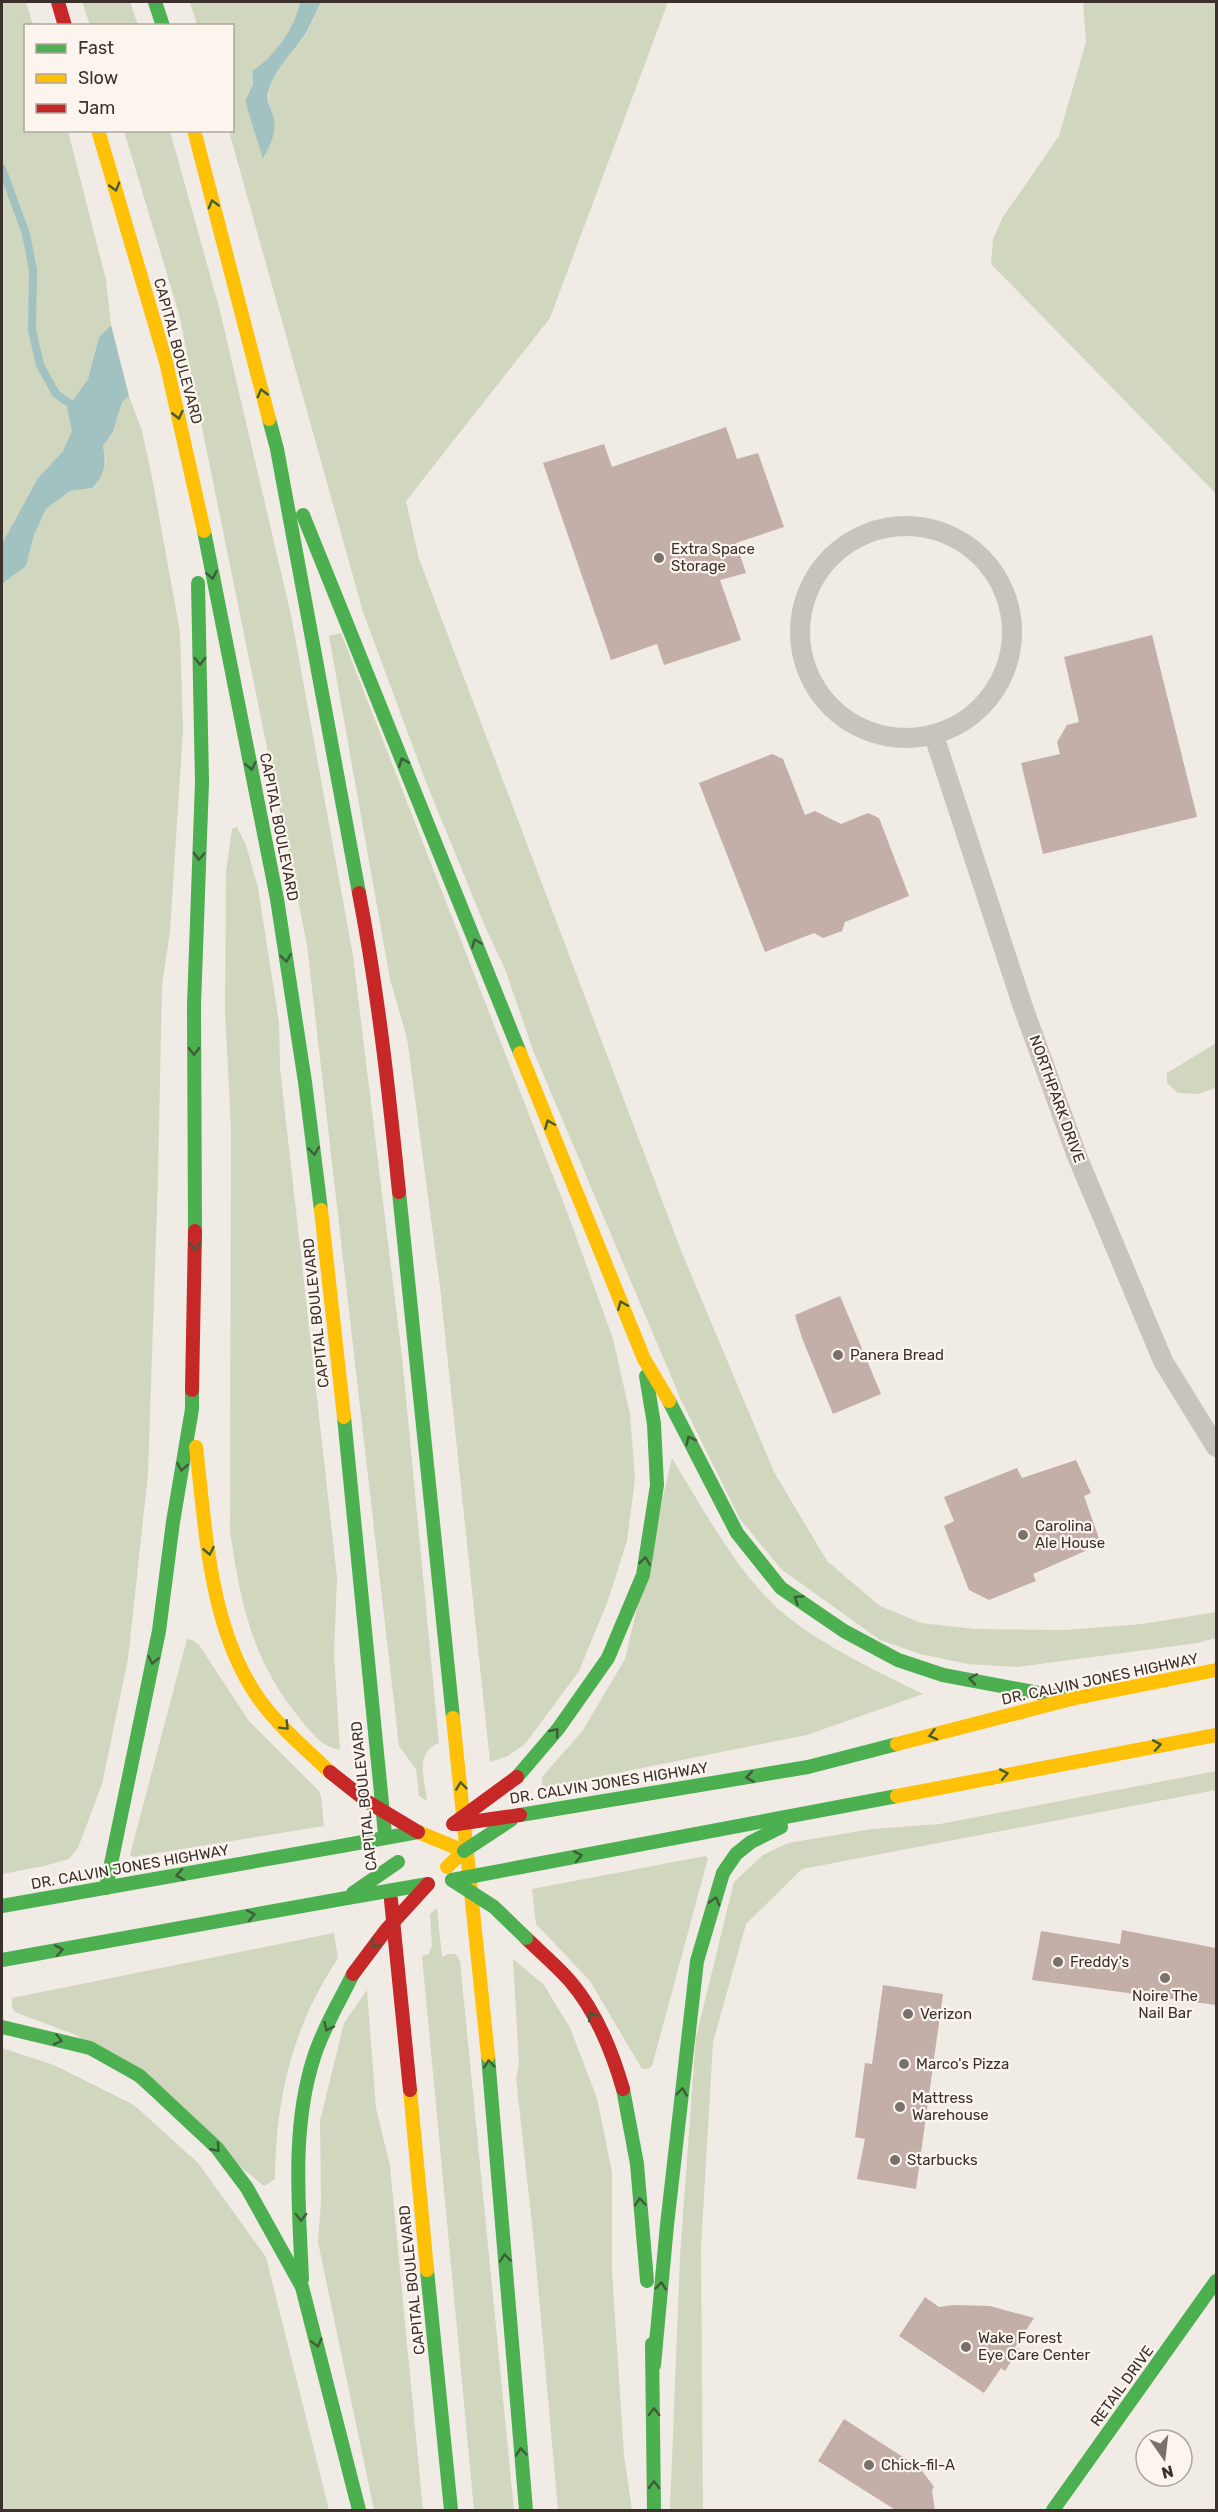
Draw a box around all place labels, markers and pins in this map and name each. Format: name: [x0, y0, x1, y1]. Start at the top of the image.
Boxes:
place label: Extra Space Storage: [671, 540, 755, 575]
marker: Extra Space Storage: [652, 551, 666, 565]
place label: Panera Bread: [850, 1346, 944, 1364]
marker: Panera Bread: [831, 1348, 845, 1362]
place label: Carolina Ale House: [1035, 1517, 1105, 1552]
marker: Carolina Ale House: [1016, 1528, 1030, 1542]
place label: Freddy's: [1070, 1953, 1130, 1971]
marker: Freddy's: [1051, 1955, 1065, 1969]
marker: Noire The Nail Bar: [1158, 1971, 1172, 1985]
place label: Noire The Nail Bar: [1132, 1987, 1198, 2022]
place label: Verizon: [920, 2005, 972, 2023]
marker: Verizon: [901, 2007, 915, 2021]
place label: Marco's Pizza: [916, 2055, 1009, 2073]
marker: Marco's Pizza: [897, 2057, 911, 2071]
place label: Mattress Warehouse: [912, 2089, 989, 2124]
marker: Mattress Warehouse: [893, 2100, 907, 2114]
place label: Starbucks: [907, 2151, 978, 2169]
marker: Starbucks: [888, 2153, 902, 2167]
place label: Wake Forest Eye Care Center: [978, 2329, 1090, 2364]
marker: Wake Forest Eye Care Center: [959, 2340, 973, 2354]
place label: Chick-fil-A: [881, 2456, 955, 2474]
marker: Chick-fil-A: [862, 2458, 876, 2472]

